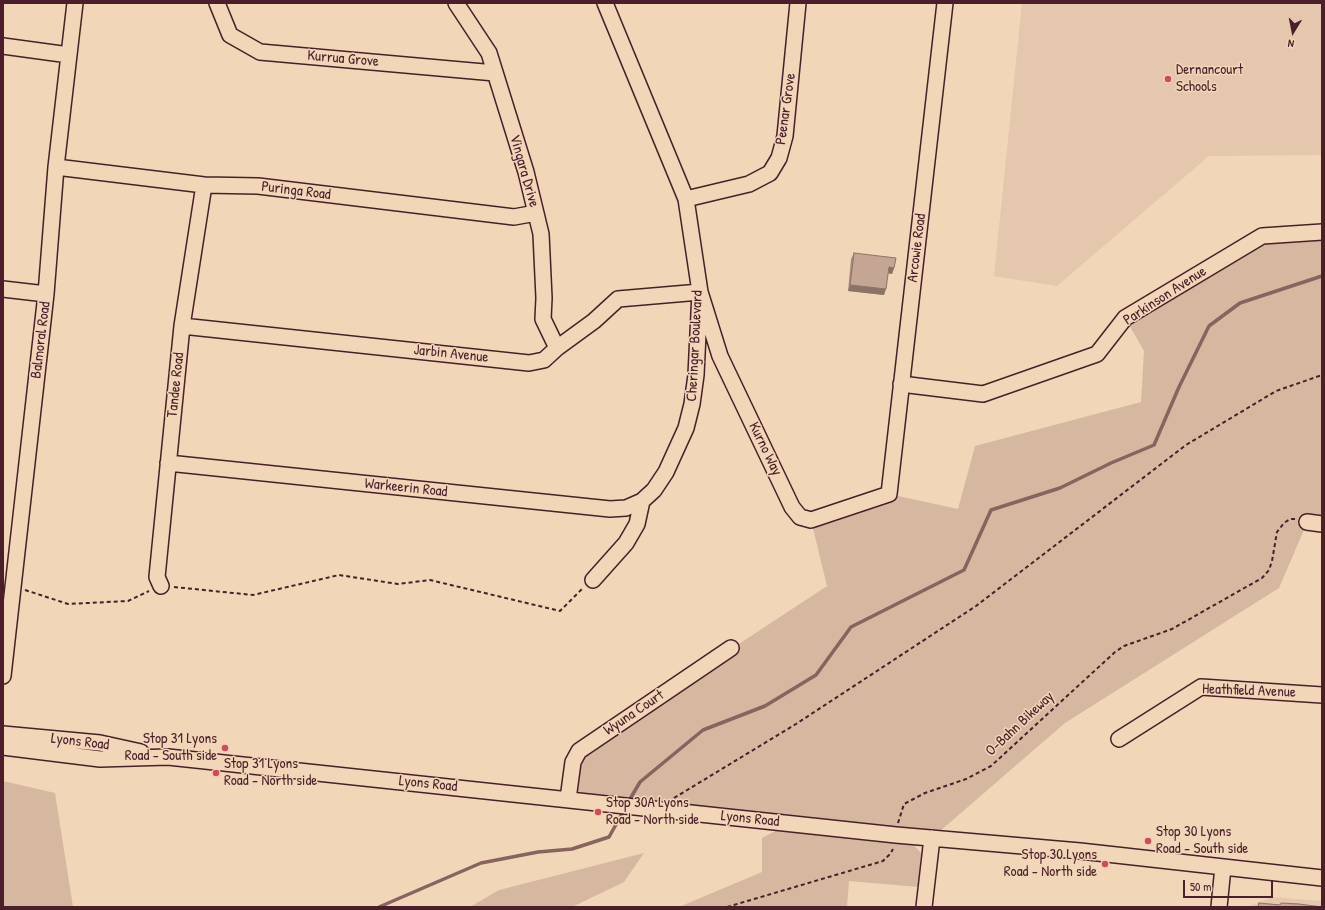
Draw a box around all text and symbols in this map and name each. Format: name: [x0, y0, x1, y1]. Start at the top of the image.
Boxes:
north arrow: [1273, 12, 1313, 52]
text: N: [1287, 36, 1295, 51]
street label: Kurrua Grove: [306, 47, 380, 71]
place label: Dernancourt Schools: [1176, 61, 1243, 96]
street label: Peenar Grove: [772, 72, 800, 146]
marker: Dernancourt Schools: [1163, 74, 1173, 84]
street label: Vingara Drive: [505, 133, 543, 209]
street label: Puringa Road: [260, 178, 332, 204]
street label: Arcowie Road: [904, 213, 930, 283]
street label: Parkinson Avenue: [1120, 262, 1210, 330]
street label: Cheringar Boulevard: [683, 290, 707, 402]
street label: Balmoral Road: [27, 300, 55, 380]
street label: Jarbin Avenue: [413, 341, 489, 367]
street label: Tandee Road: [164, 351, 188, 419]
street label: Kurno Way: [744, 419, 786, 479]
street label: Warkeerin Road: [364, 475, 448, 501]
street label: Heathfield Avenue: [1202, 680, 1296, 702]
street label: Wyuna Court: [600, 686, 668, 740]
street label: O-Bahn Bikeway: [982, 688, 1058, 760]
street label: Lyons Road: [50, 729, 110, 755]
place label: Stop 31 Lyons Road - South side: [125, 730, 217, 765]
marker: Stop 31 Lyons Road - South side: [220, 743, 230, 753]
place label: Stop 31 Lyons Road - North side: [224, 755, 317, 790]
marker: Stop 31 Lyons Road - North side: [211, 768, 221, 778]
street label: Lyons Road: [398, 772, 458, 796]
place label: Stop 30A Lyons Road - North side: [606, 794, 699, 829]
marker: Stop 30A Lyons Road - North side: [593, 807, 603, 817]
street label: Lyons Road: [720, 807, 780, 831]
place label: Stop 30 Lyons Road - South side: [1156, 823, 1248, 858]
marker: Stop 30 Lyons Road - South side: [1143, 836, 1153, 846]
place label: Stop 30 Lyons Road - North side: [1004, 846, 1097, 881]
marker: Stop 30 Lyons Road - North side: [1100, 859, 1110, 869]
scale bar: [1185, 872, 1275, 898]
text: 50 m: [1190, 878, 1211, 895]

